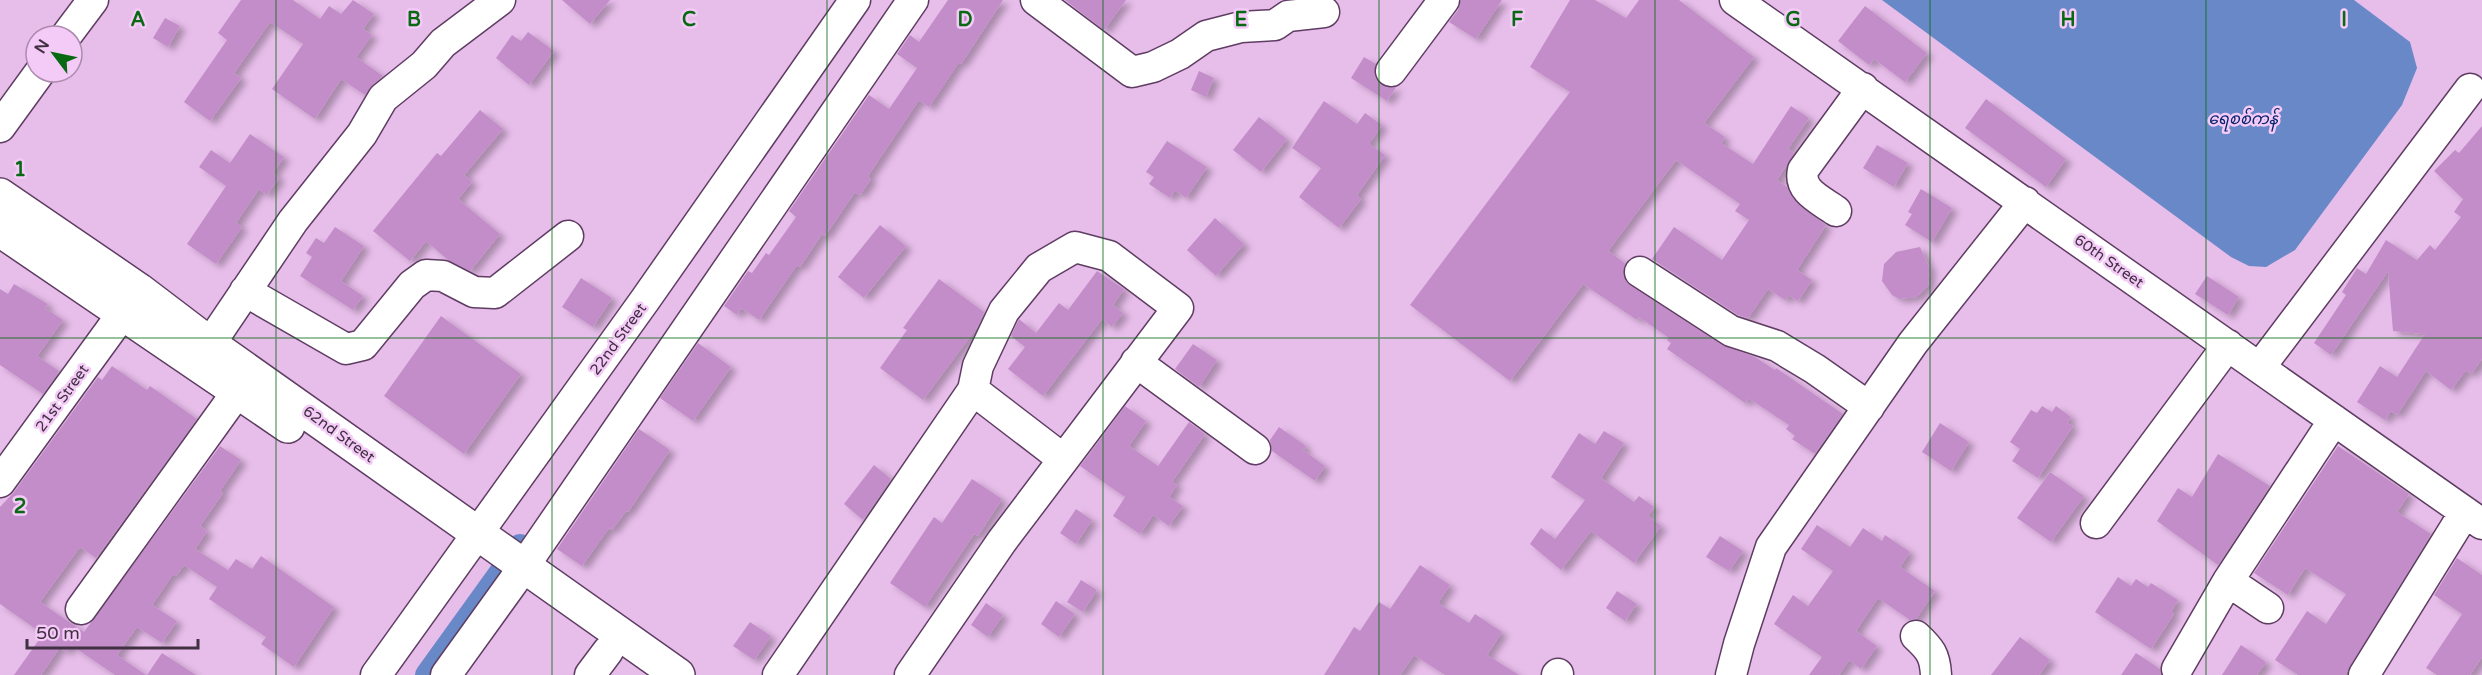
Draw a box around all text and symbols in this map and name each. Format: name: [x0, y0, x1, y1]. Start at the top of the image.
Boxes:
text: A: [131, 8, 146, 32]
text: B: [407, 8, 421, 32]
text: C: [682, 8, 696, 32]
text: D: [957, 8, 973, 32]
text: E: [1235, 8, 1248, 32]
text: F: [1511, 8, 1523, 32]
text: G: [1785, 8, 1801, 32]
text: H: [2060, 8, 2076, 32]
text: I: [2341, 8, 2347, 32]
north arrow: [24, 24, 84, 84]
text: N: [30, 36, 54, 57]
water label: ရေစစ်ကန်: [2208, 107, 2280, 132]
text: 1: [14, 158, 26, 182]
street label: 60th Street: [2071, 231, 2147, 292]
street label: 22nd Street: [586, 299, 650, 378]
street label: 21st Street: [32, 361, 93, 435]
street label: 62nd Street: [300, 402, 379, 466]
text: 2: [14, 495, 26, 519]
scale bar: [27, 612, 198, 650]
text: 50 m: [36, 622, 80, 644]

